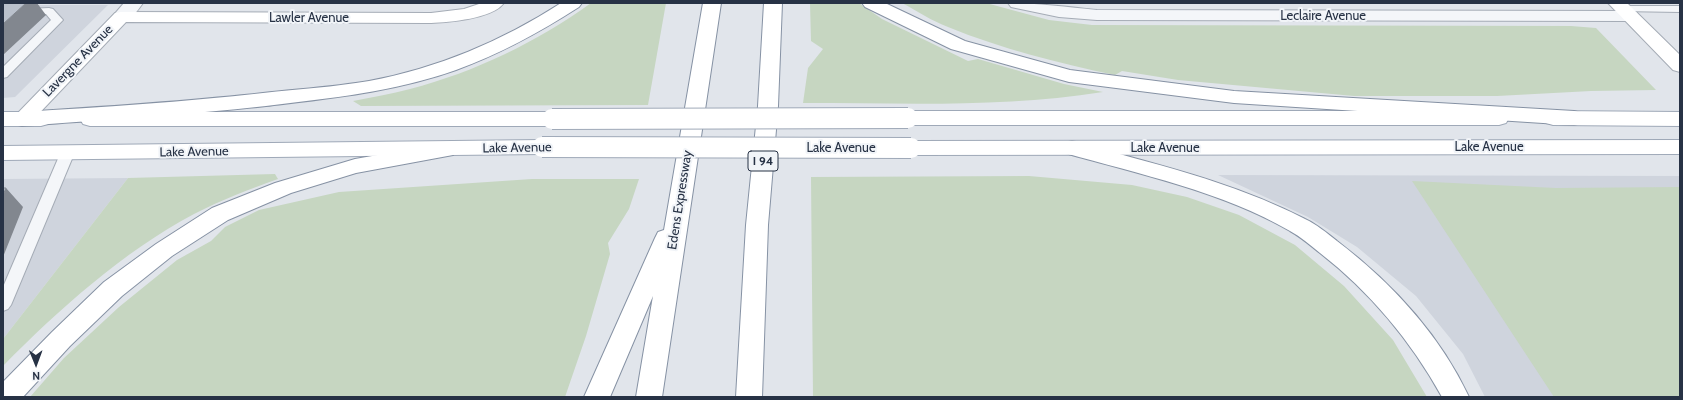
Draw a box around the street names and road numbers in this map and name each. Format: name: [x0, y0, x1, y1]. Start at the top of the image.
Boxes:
street label: Leclaire Avenue: [1280, 8, 1366, 24]
street label: Lawler Avenue: [269, 10, 349, 26]
street label: Lavergne Avenue: [40, 22, 116, 100]
street label: Lake Avenue: [1454, 139, 1524, 155]
street label: Lake Avenue: [482, 140, 552, 156]
street label: Lake Avenue: [806, 140, 876, 156]
street label: Lake Avenue: [1130, 140, 1200, 156]
street label: Lake Avenue: [159, 144, 229, 160]
street label: Edens Expressway: [664, 149, 696, 251]
road number: I 94: [748, 151, 778, 171]

